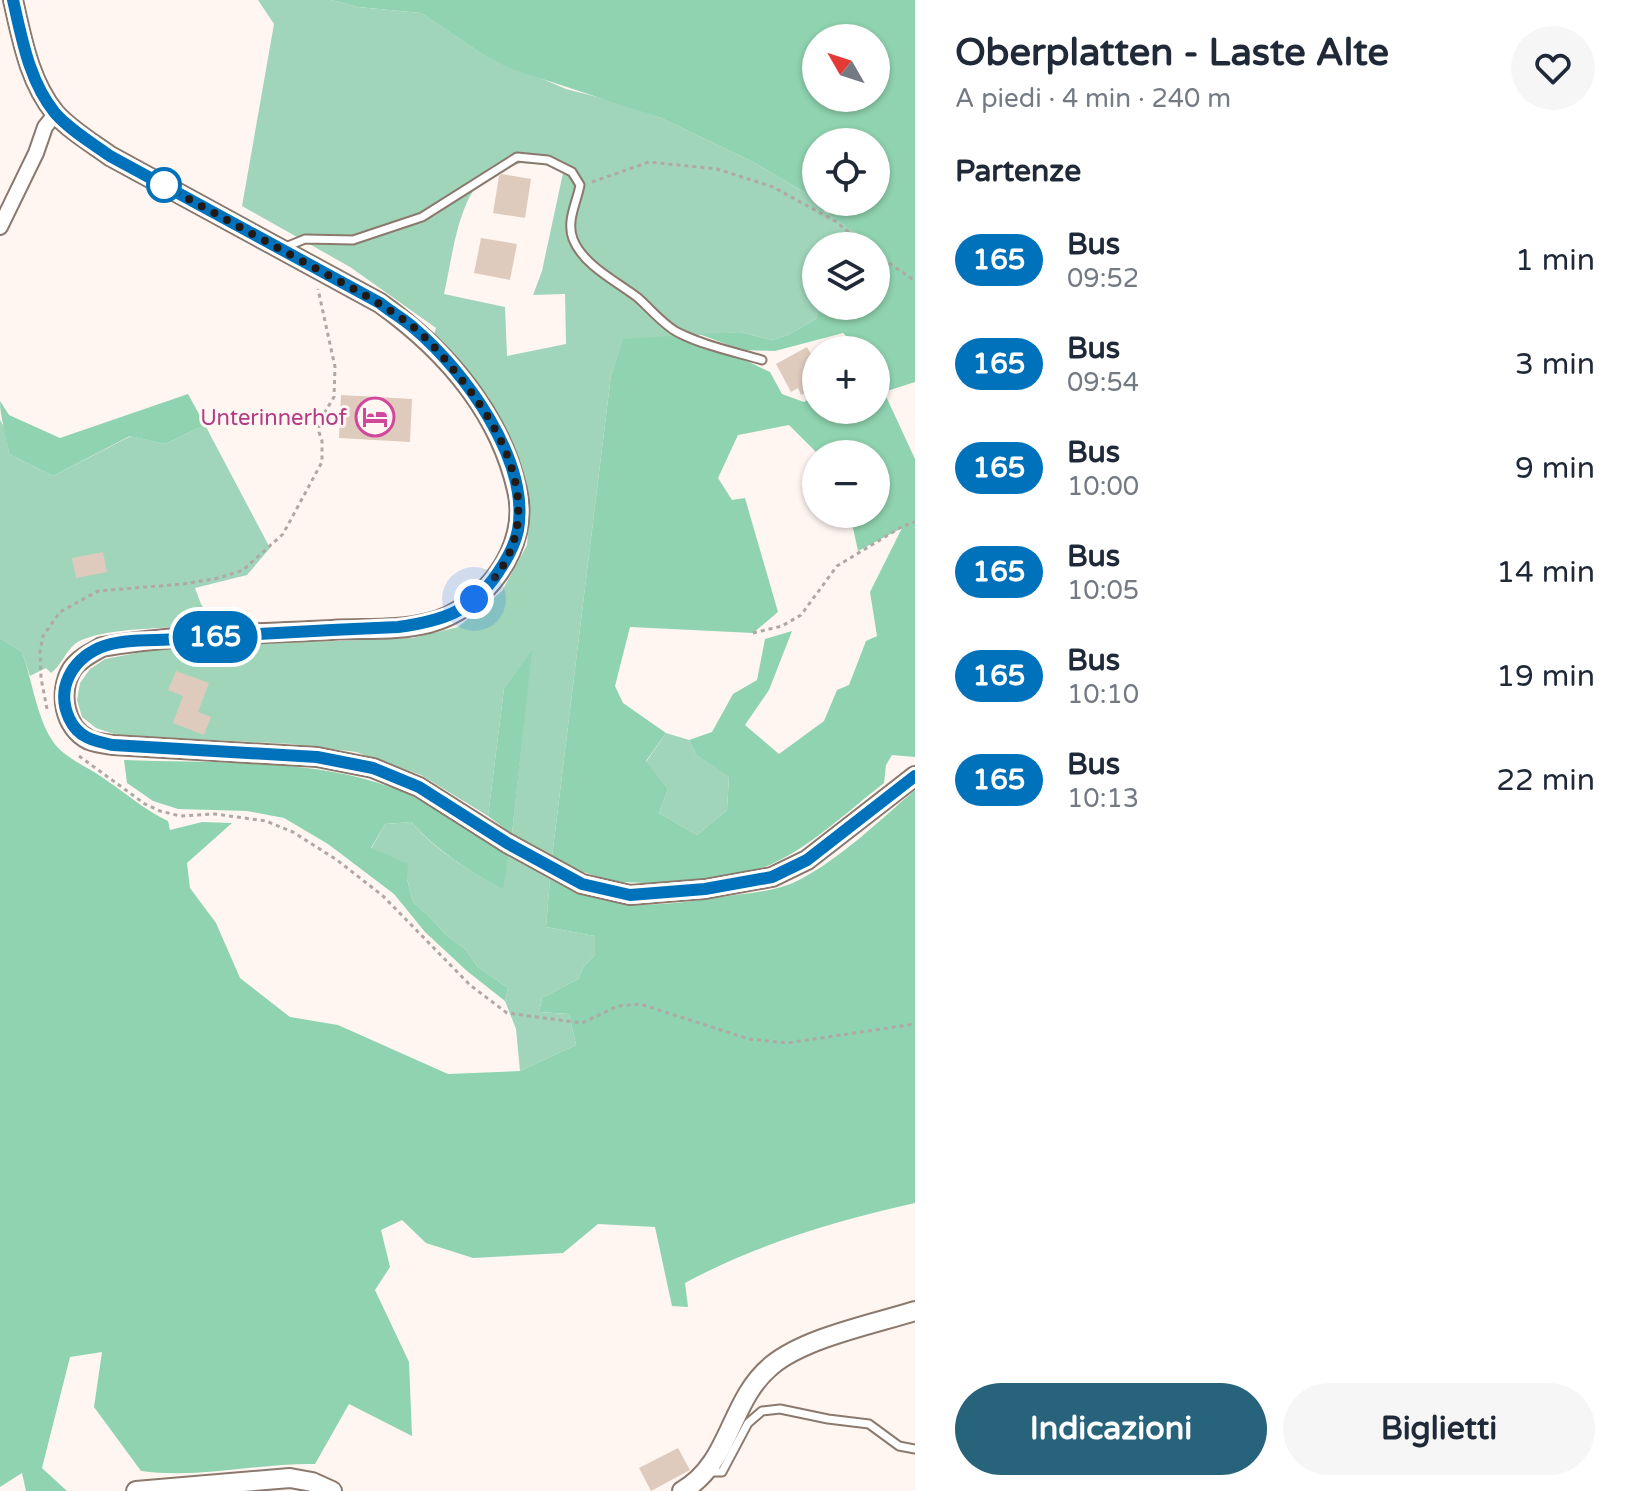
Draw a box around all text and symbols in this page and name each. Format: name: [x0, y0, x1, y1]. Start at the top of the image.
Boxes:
north arrow: [802, 24, 890, 112]
map controls: [802, 24, 890, 528]
button: heart: [1511, 26, 1595, 110]
text: Oberplatten - Laste Alte: [955, 30, 1389, 76]
text: A piedi · 4 min · 240 m: [955, 83, 1231, 114]
button: locate: [802, 128, 890, 216]
text: Partenze: [955, 153, 1081, 190]
unlabelled marker: [147, 168, 181, 202]
text: Bus: [1067, 226, 1120, 263]
button: layers: [802, 232, 890, 320]
text: 1 min: [1515, 242, 1595, 279]
text: 165: [973, 243, 1025, 277]
text: 09:52: [1067, 263, 1139, 294]
text: Bus: [1067, 330, 1120, 367]
button: +: [802, 336, 890, 424]
text: 3 min: [1515, 346, 1595, 383]
text: 165: [973, 347, 1025, 381]
text: 09:54: [1067, 367, 1139, 398]
hotel icon: Unterinnerhof: [354, 396, 396, 438]
place label: Unterinnerhof: [200, 405, 348, 431]
text: Bus: [1067, 434, 1120, 471]
button: −: [802, 440, 890, 528]
text: 9 min: [1515, 450, 1595, 487]
text: 165: [973, 451, 1025, 485]
text: 10:00: [1067, 471, 1139, 502]
text: Bus: [1067, 538, 1120, 575]
text: 14 min: [1496, 554, 1595, 591]
text: 165: [973, 555, 1025, 589]
text: 10:05: [1067, 575, 1139, 606]
your location: [454, 579, 494, 619]
line badge: 165: [169, 611, 261, 663]
text: 165: [189, 620, 241, 654]
text: Bus: [1067, 642, 1120, 679]
text: 19 min: [1496, 658, 1595, 695]
text: 165: [973, 659, 1025, 693]
text: 10:10: [1067, 679, 1139, 710]
text: Bus: [1067, 746, 1120, 783]
text: 22 min: [1496, 762, 1595, 799]
text: 165: [973, 763, 1025, 797]
text: 10:13: [1067, 783, 1139, 814]
button: Indicazioni: [955, 1383, 1267, 1475]
button: Biglietti: [1283, 1383, 1595, 1475]

